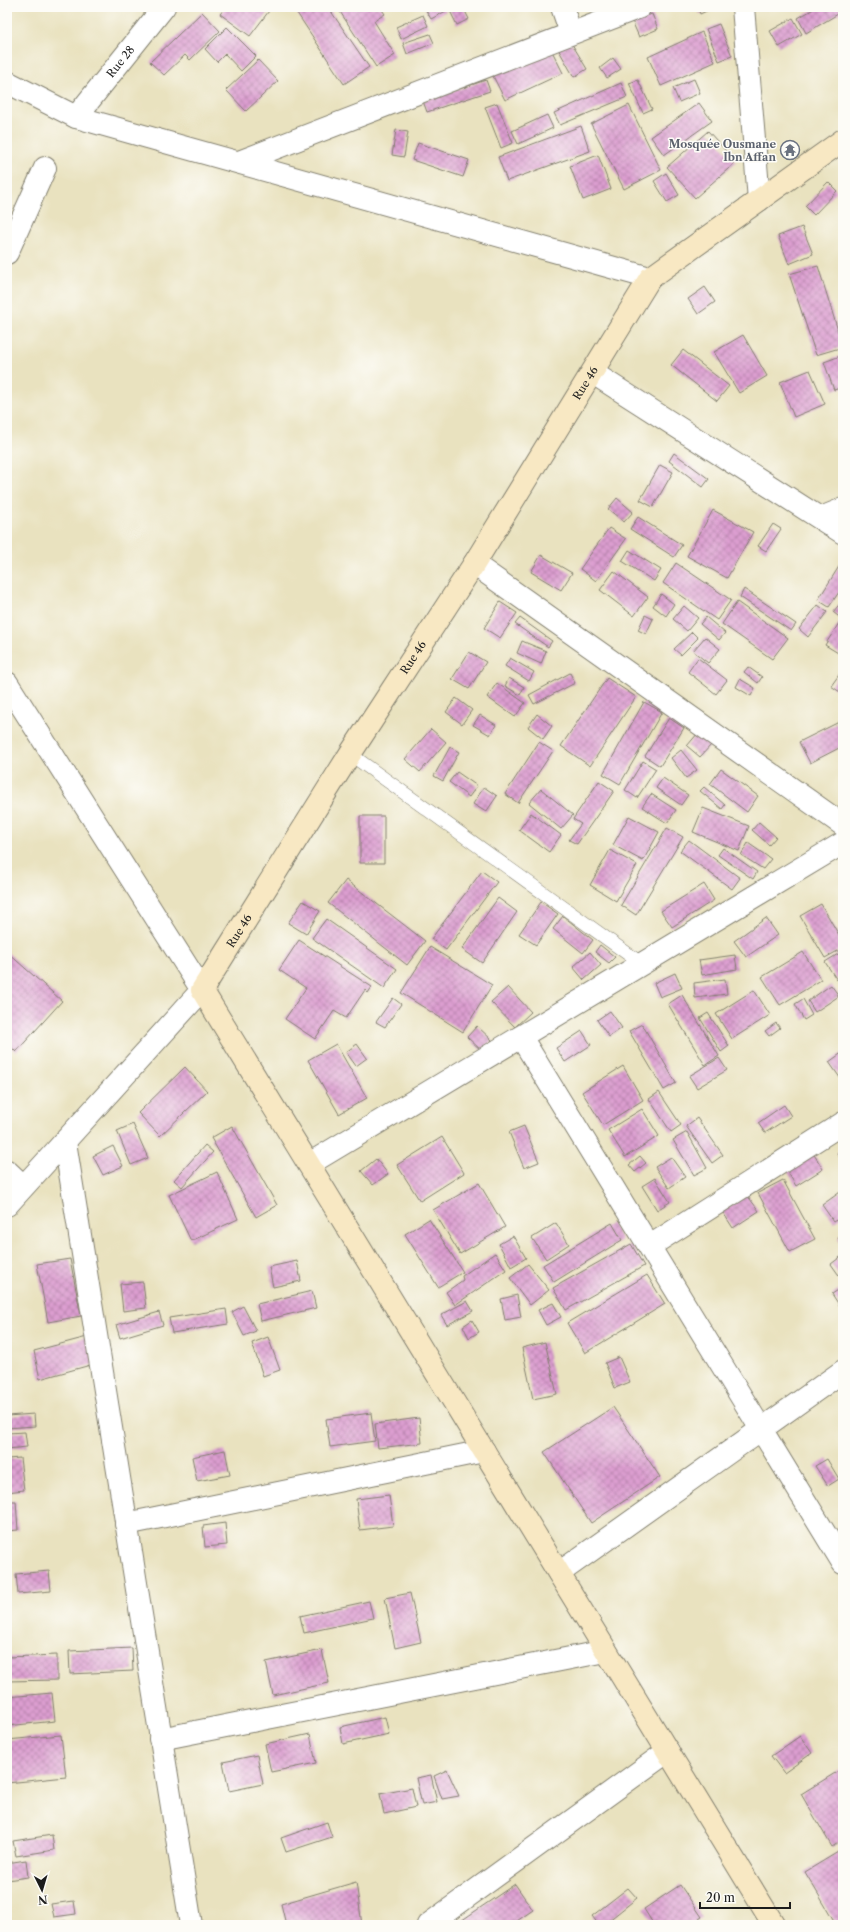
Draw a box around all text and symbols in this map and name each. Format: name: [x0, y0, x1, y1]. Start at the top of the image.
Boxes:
street label: Rue 28: [103, 43, 137, 80]
place label: Mosquée Ousmane Ibn Affan: [669, 137, 776, 164]
temple icon: Mosquée Ousmane Ibn Affan: [779, 139, 801, 161]
street label: Rue 46: [570, 363, 601, 402]
street label: Rue 46: [397, 638, 429, 677]
street label: Rue 46: [223, 911, 255, 950]
north arrow: [22, 1870, 62, 1910]
scale bar: [700, 1884, 790, 1910]
text: 20 m: [706, 1890, 735, 1905]
text: N: [37, 1893, 48, 1907]

